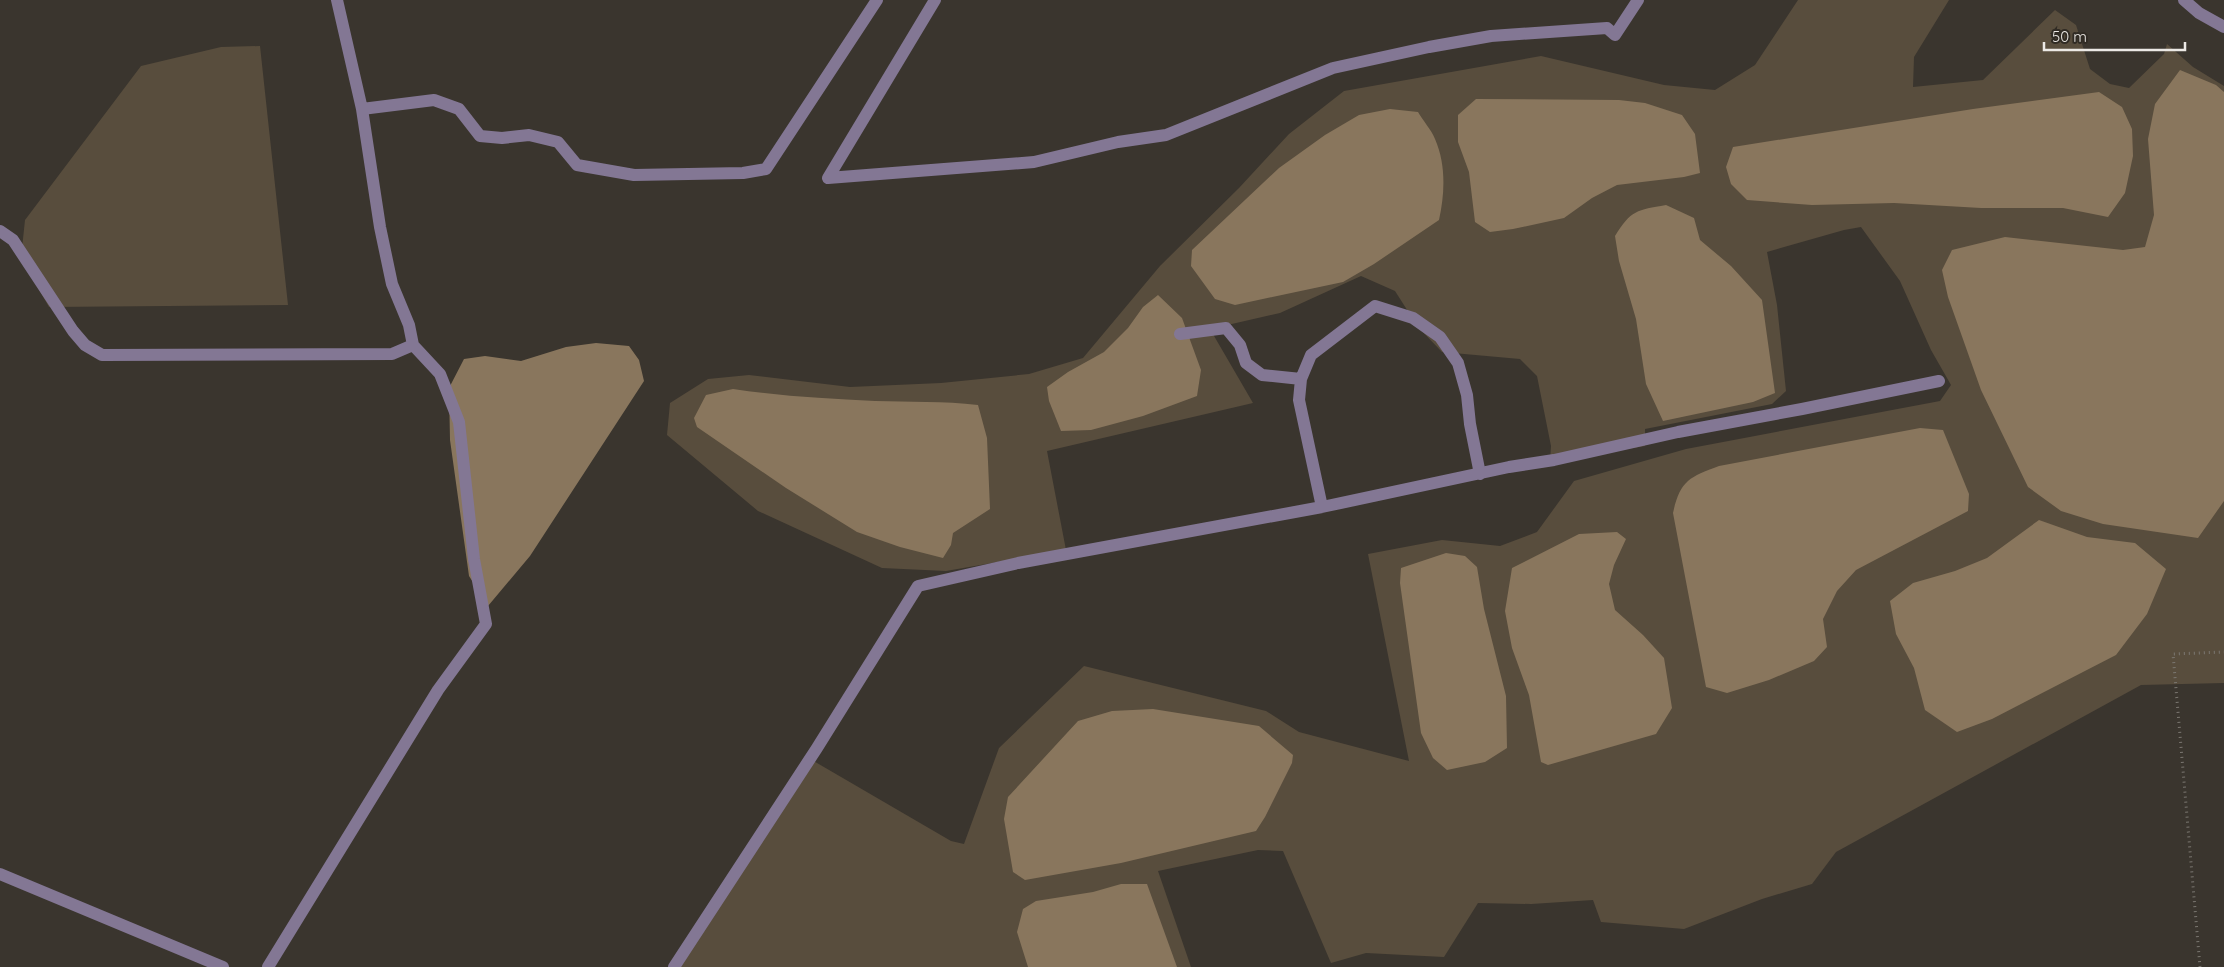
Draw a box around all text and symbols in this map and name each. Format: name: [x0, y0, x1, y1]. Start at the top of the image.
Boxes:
scale bar: [2044, 20, 2185, 52]
text: 50 m: [2052, 27, 2087, 46]

